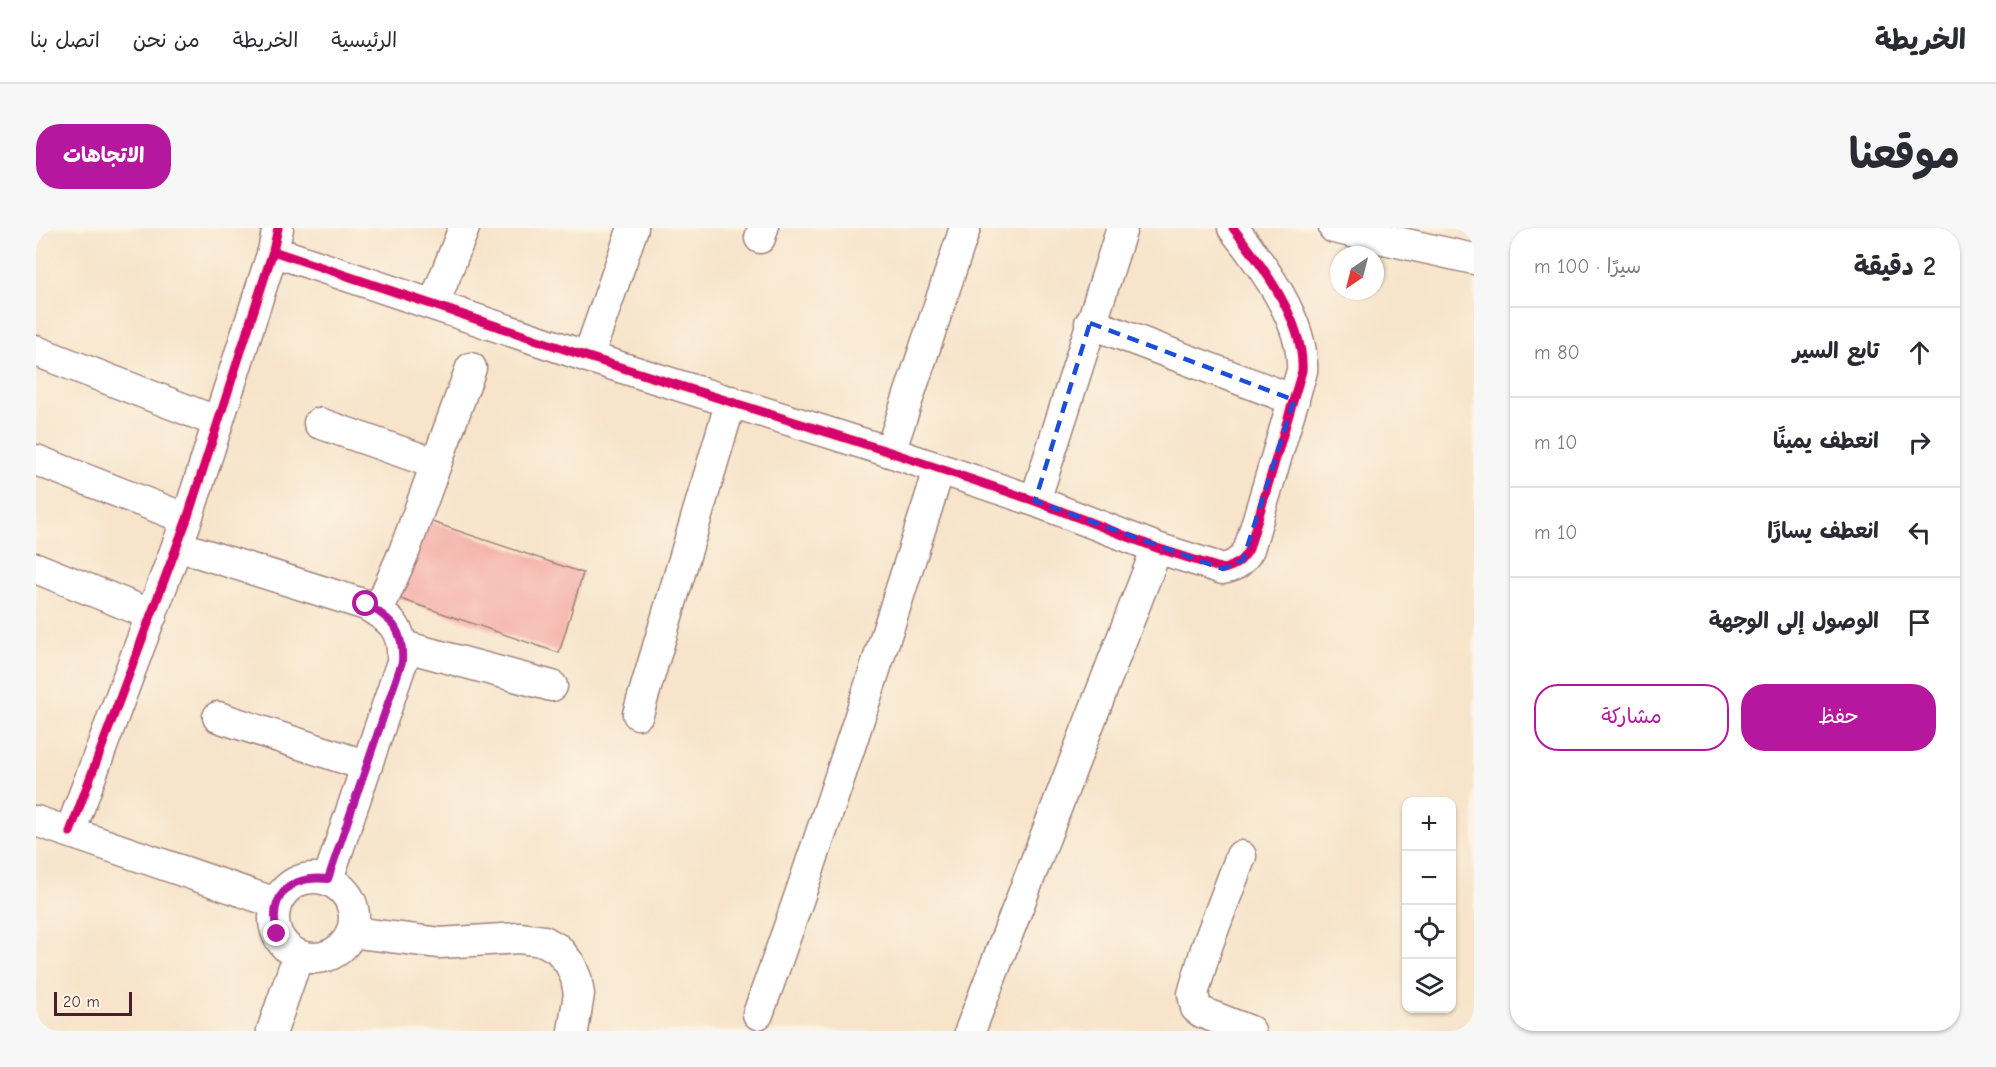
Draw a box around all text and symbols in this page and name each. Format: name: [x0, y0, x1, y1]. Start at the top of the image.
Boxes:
text: الخريطة: [1875, 24, 1966, 56]
text: اتصل بنا: [30, 28, 100, 52]
text: من نحن: [133, 28, 200, 52]
text: الخريطة: [233, 28, 298, 52]
text: الرئيسية: [331, 28, 397, 52]
button: الاتجاهات: [36, 124, 171, 189]
text: موقعنا: [1849, 130, 1960, 179]
north arrow: [1330, 246, 1384, 300]
text: 2 دقيقة: [1854, 252, 1936, 282]
text: سيرًا · 100 m: [1534, 255, 1641, 278]
icon: ahead: [1903, 336, 1936, 369]
text: تابع السير: [1793, 338, 1879, 364]
text: 80 m: [1534, 341, 1580, 364]
icon: right: [1903, 426, 1936, 459]
text: انعطف يمينًا: [1773, 428, 1879, 454]
text: 10 m: [1534, 431, 1577, 454]
icon: left: [1903, 516, 1936, 549]
text: انعطف يسارًا: [1767, 518, 1879, 544]
text: 10 m: [1534, 521, 1577, 544]
route start: [352, 590, 378, 616]
icon: arrive: [1903, 606, 1936, 639]
text: الوصول إلى الوجهة: [1709, 608, 1879, 634]
button: مشاركة: [1534, 684, 1729, 751]
button: حفظ: [1741, 684, 1936, 751]
map controls: [1402, 797, 1456, 1013]
button: +: [1402, 797, 1456, 851]
button: −: [1402, 851, 1456, 905]
button: locate: [1402, 905, 1456, 959]
route end: [263, 920, 289, 946]
button: layers: [1402, 959, 1456, 1013]
scale bar: [54, 989, 132, 1016]
text: 20 m: [63, 993, 100, 1011]

